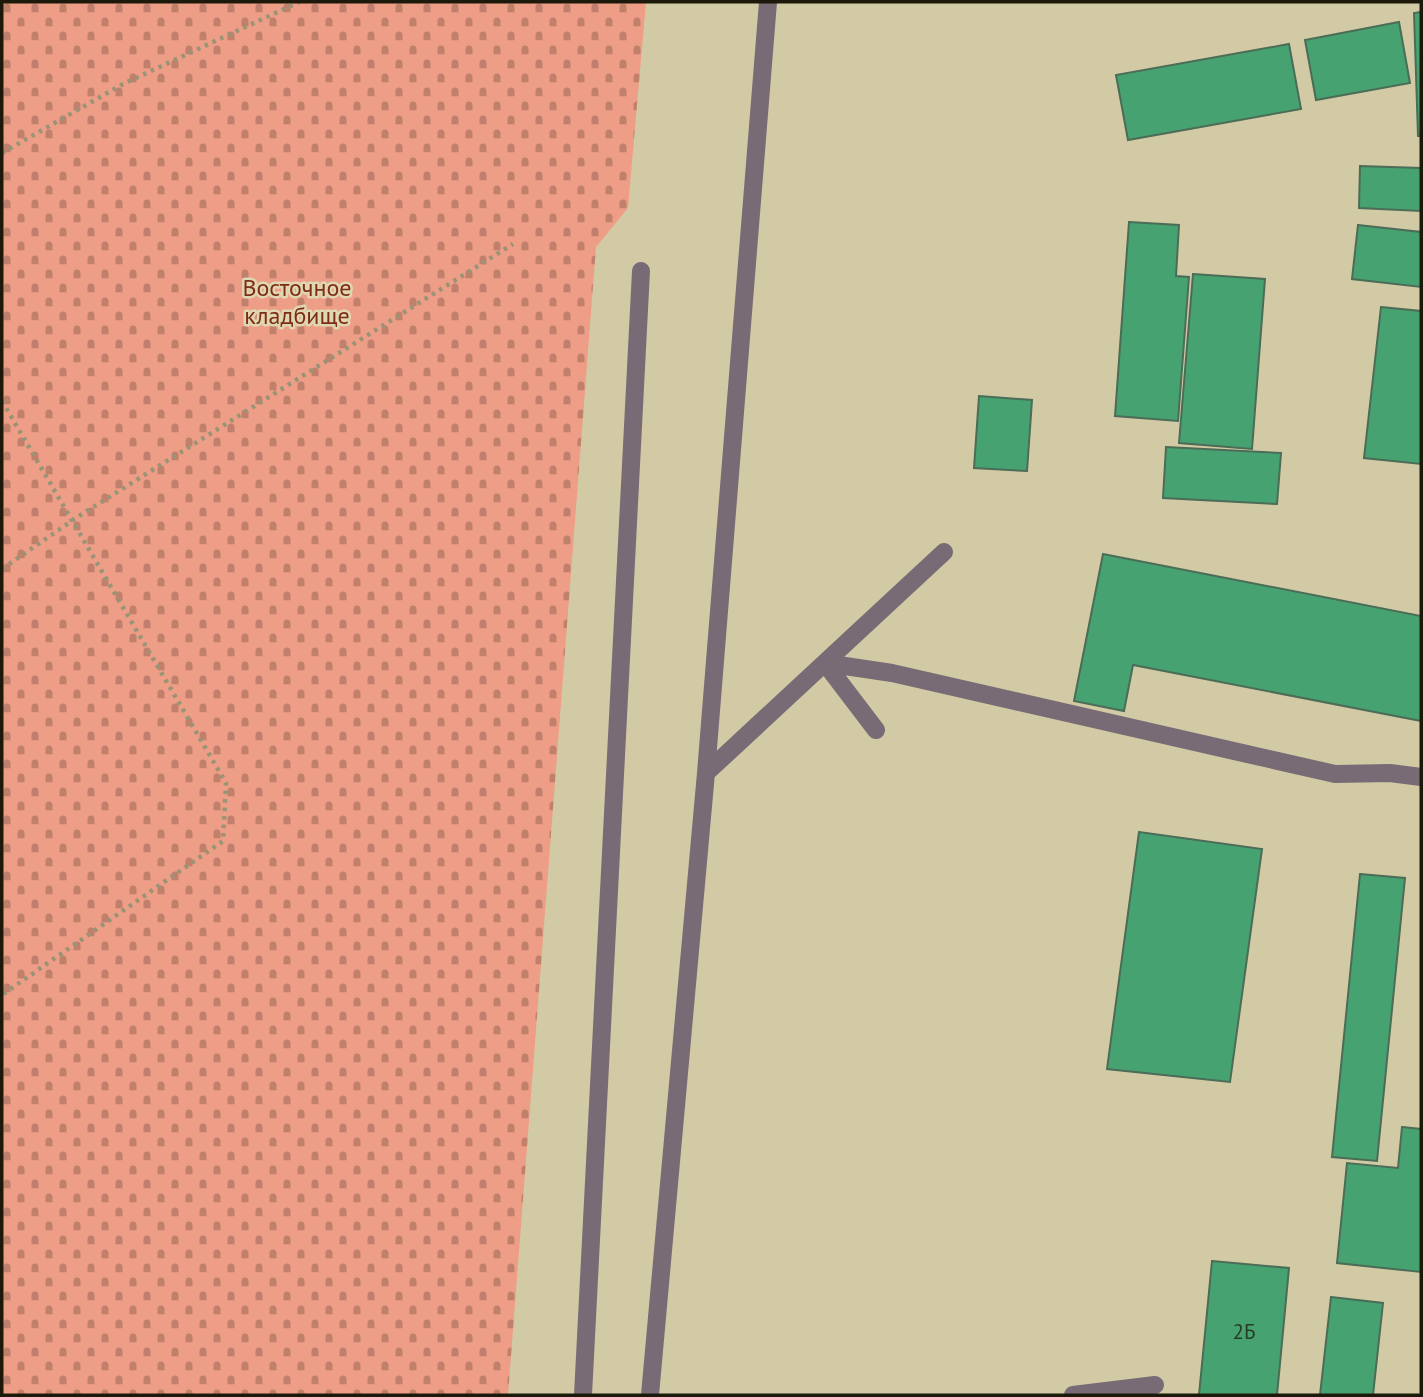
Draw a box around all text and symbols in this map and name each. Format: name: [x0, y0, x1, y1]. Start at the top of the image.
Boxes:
park label: Восточное кладбище: [242, 272, 352, 331]
house number: 2Б: [1233, 1318, 1256, 1345]

